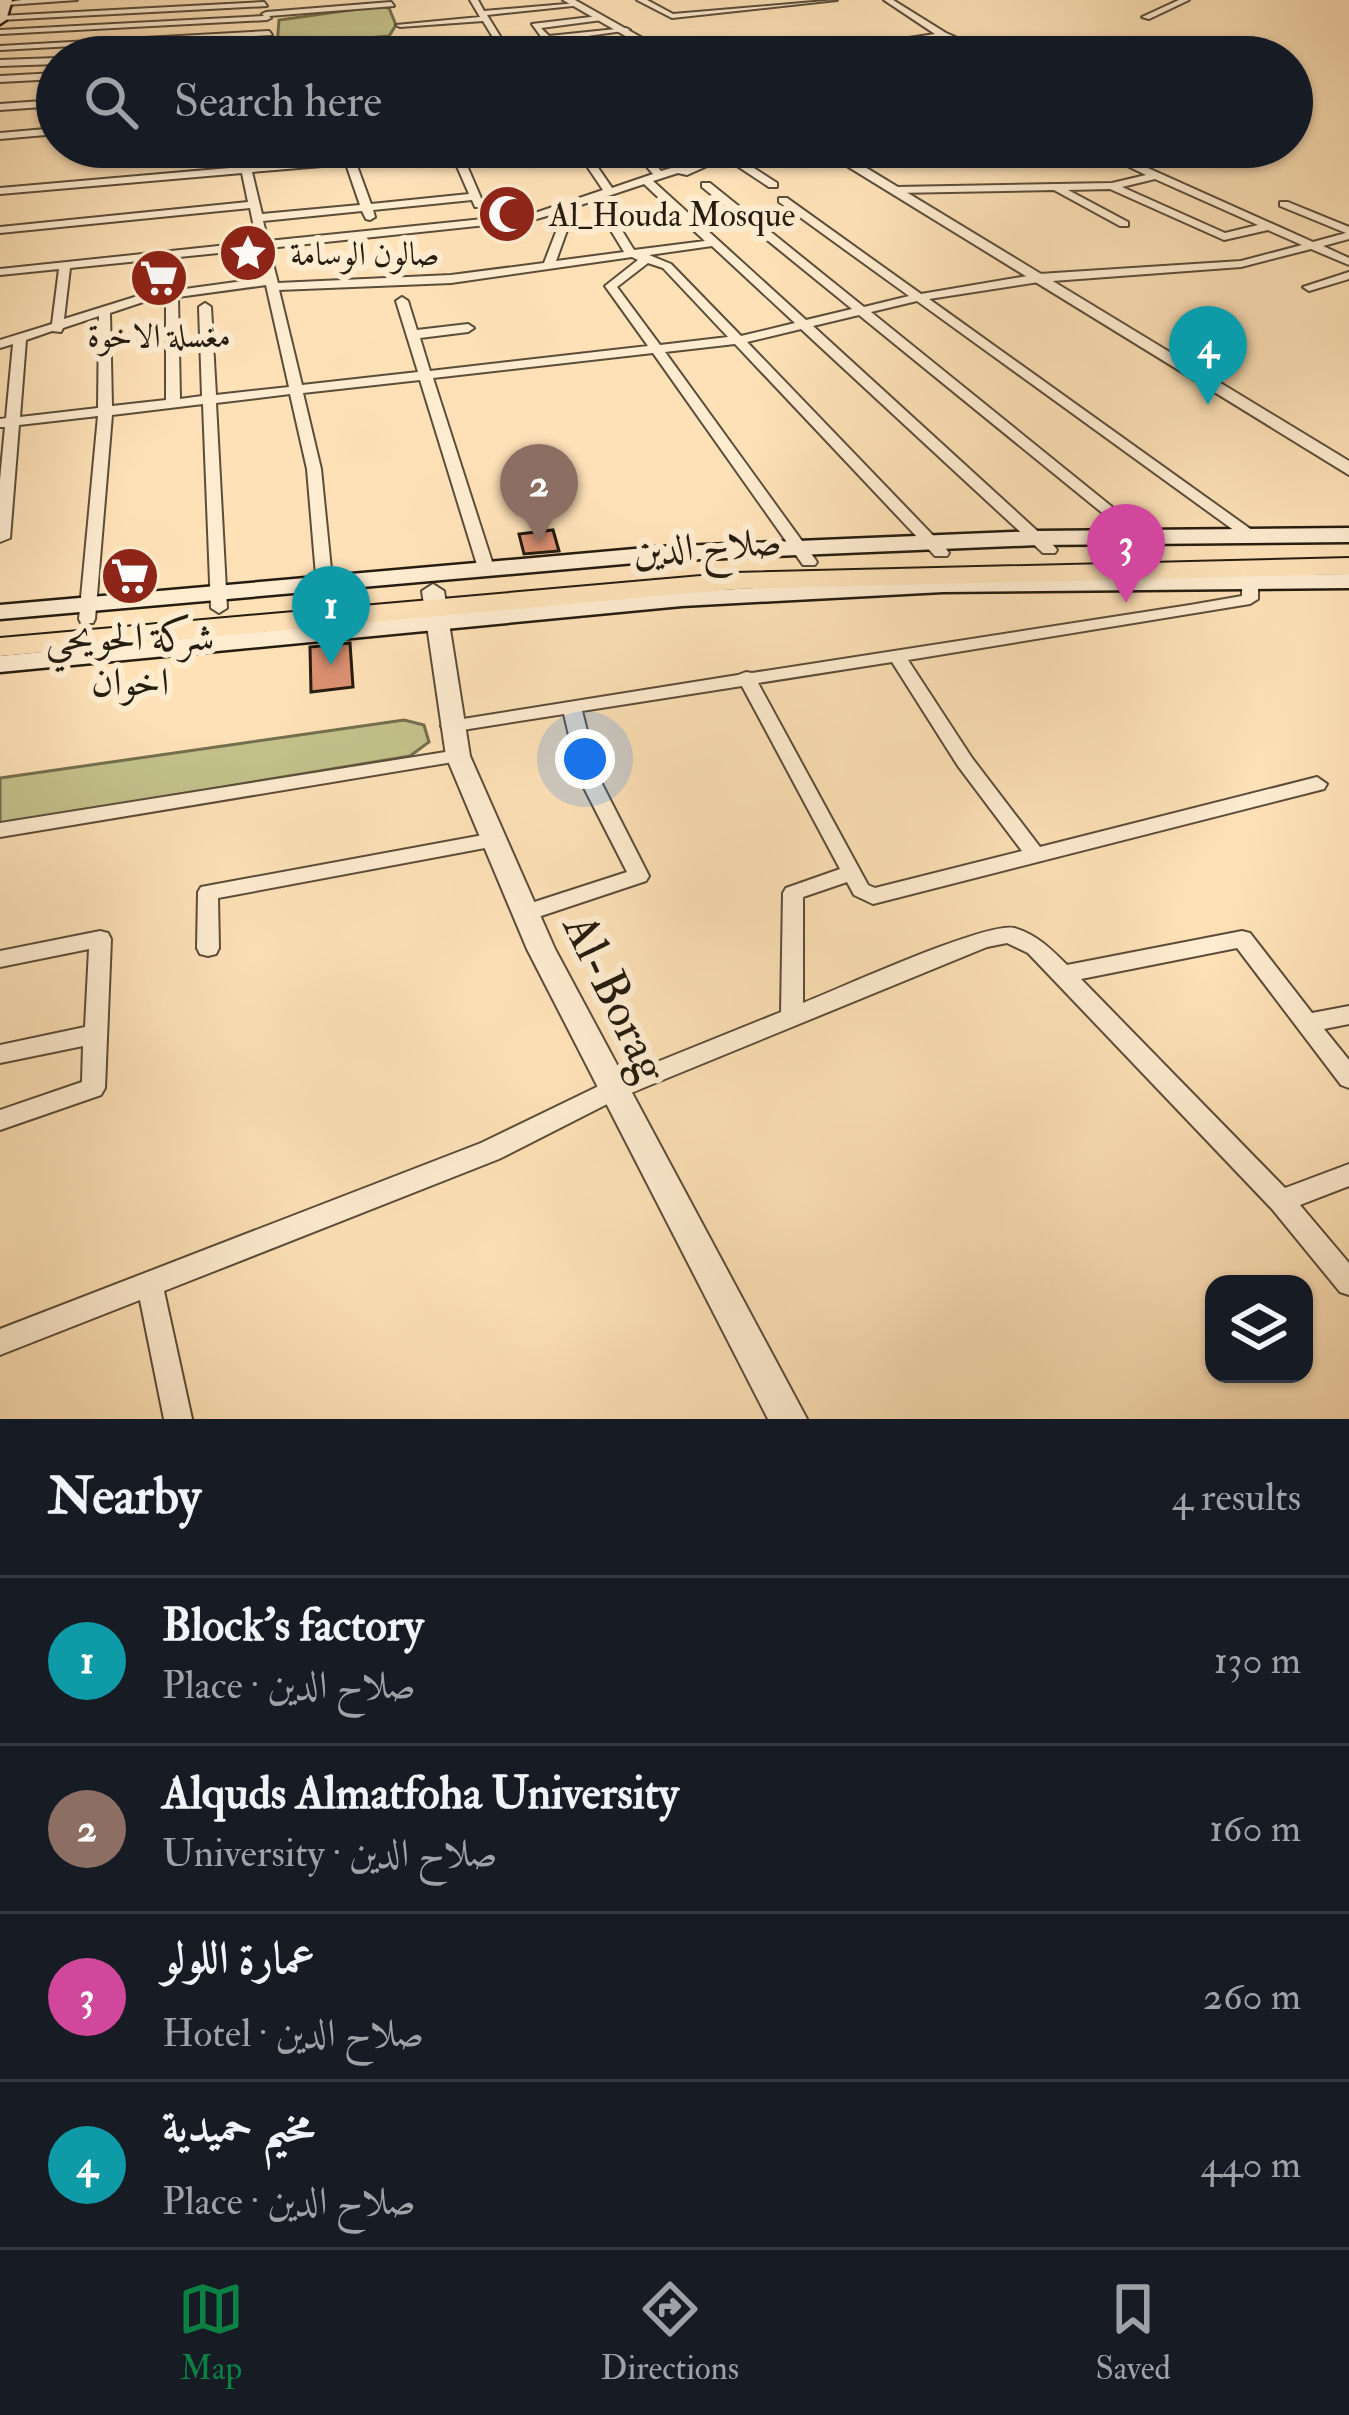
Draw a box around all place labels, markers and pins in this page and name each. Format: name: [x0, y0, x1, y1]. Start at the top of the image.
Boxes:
mosque icon: Al_Houda Mosque: [476, 183, 538, 245]
place label: Al_Houda Mosque: [548, 195, 795, 236]
place icon: صالون الوسامة: [217, 222, 279, 284]
place label: صالون الوسامة: [290, 234, 440, 275]
supermarket icon: مغسلة الاخوة: [128, 247, 190, 309]
pin: 4: [1169, 306, 1247, 405]
place label: مغسلة الاخوة: [87, 316, 231, 357]
pin: 2: [500, 444, 578, 543]
pin: 3: [1087, 504, 1165, 603]
supermarket icon: شركة الحويحي اخوان: [99, 545, 161, 607]
pin: 1: [292, 566, 370, 665]
place label: شركة الحويحي اخوان: [46, 613, 214, 707]

